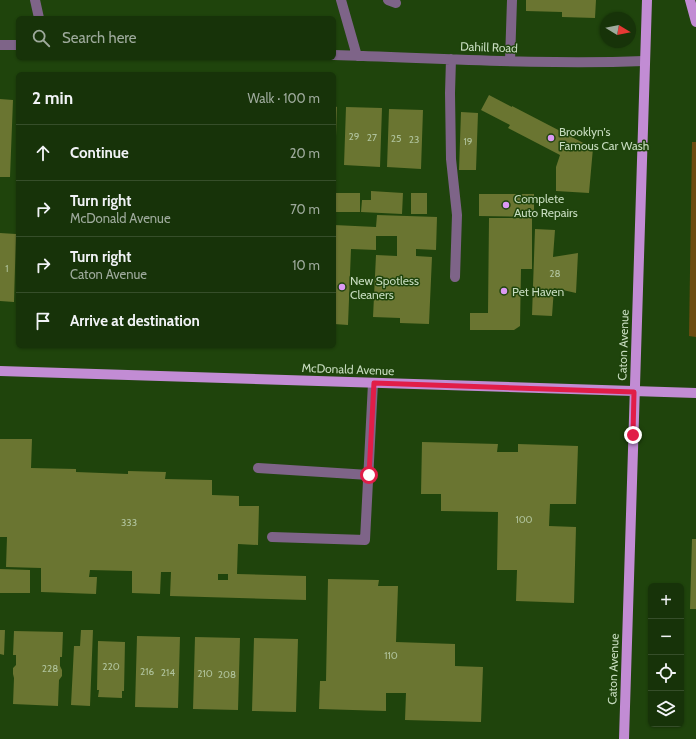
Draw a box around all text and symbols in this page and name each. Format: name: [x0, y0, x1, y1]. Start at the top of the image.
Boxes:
north arrow: [600, 12, 636, 48]
search box: [16, 16, 336, 60]
icon: search: [30, 27, 52, 49]
text: Search here: [62, 29, 137, 47]
street label: Dahill Road: [460, 38, 518, 56]
text: 2 min: [32, 88, 73, 108]
text: Walk · 100 m: [247, 90, 320, 106]
place label: Brooklyn's Famous Car Wash: [559, 124, 649, 153]
house number: 29: [349, 130, 360, 143]
house number: 27: [367, 131, 377, 144]
house number: 25: [391, 132, 401, 145]
house number: 23: [409, 133, 419, 146]
marker: Brooklyn's Famous Car Wash: [546, 133, 556, 143]
house number: 19: [464, 135, 473, 148]
icon: ahead: [32, 142, 54, 164]
text: Continue: [70, 144, 129, 162]
text: 20 m: [290, 145, 320, 161]
place label: Complete Auto Repairs: [514, 191, 578, 220]
text: Turn right: [70, 192, 131, 210]
icon: right: [32, 198, 54, 220]
marker: Complete Auto Repairs: [501, 200, 511, 210]
text: 70 m: [290, 201, 320, 217]
text: McDonald Avenue: [70, 210, 171, 226]
text: Turn right: [70, 248, 131, 266]
icon: right: [32, 254, 54, 276]
text: 10 m: [292, 257, 320, 273]
house number: 1: [5, 262, 9, 275]
text: Caton Avenue: [70, 266, 147, 282]
house number: 28: [549, 267, 561, 280]
place label: New Spotless Cleaners: [350, 273, 419, 302]
marker: New Spotless Cleaners: [337, 282, 347, 292]
place label: Pet Haven: [512, 284, 564, 299]
marker: Pet Haven: [499, 286, 509, 296]
street label: Caton Avenue: [614, 309, 632, 381]
icon: arrive: [32, 310, 54, 332]
text: Arrive at destination: [70, 312, 200, 330]
street label: McDonald Avenue: [301, 360, 395, 378]
route end: [624, 426, 642, 444]
route start: [360, 466, 378, 484]
house number: 100: [515, 513, 533, 526]
house number: 333: [121, 516, 137, 529]
map controls: [648, 583, 684, 727]
button: +: [648, 583, 684, 619]
button: −: [648, 619, 684, 655]
street label: Caton Avenue: [604, 633, 622, 705]
house number: 110: [384, 649, 398, 662]
button: locate: [648, 655, 684, 691]
house number: 220: [102, 660, 120, 673]
house number: 228: [42, 662, 58, 675]
house number: 216: [140, 665, 154, 678]
house number: 214: [161, 666, 175, 679]
house number: 210: [197, 667, 213, 680]
house number: 208: [218, 668, 236, 681]
button: layers: [648, 691, 684, 727]

